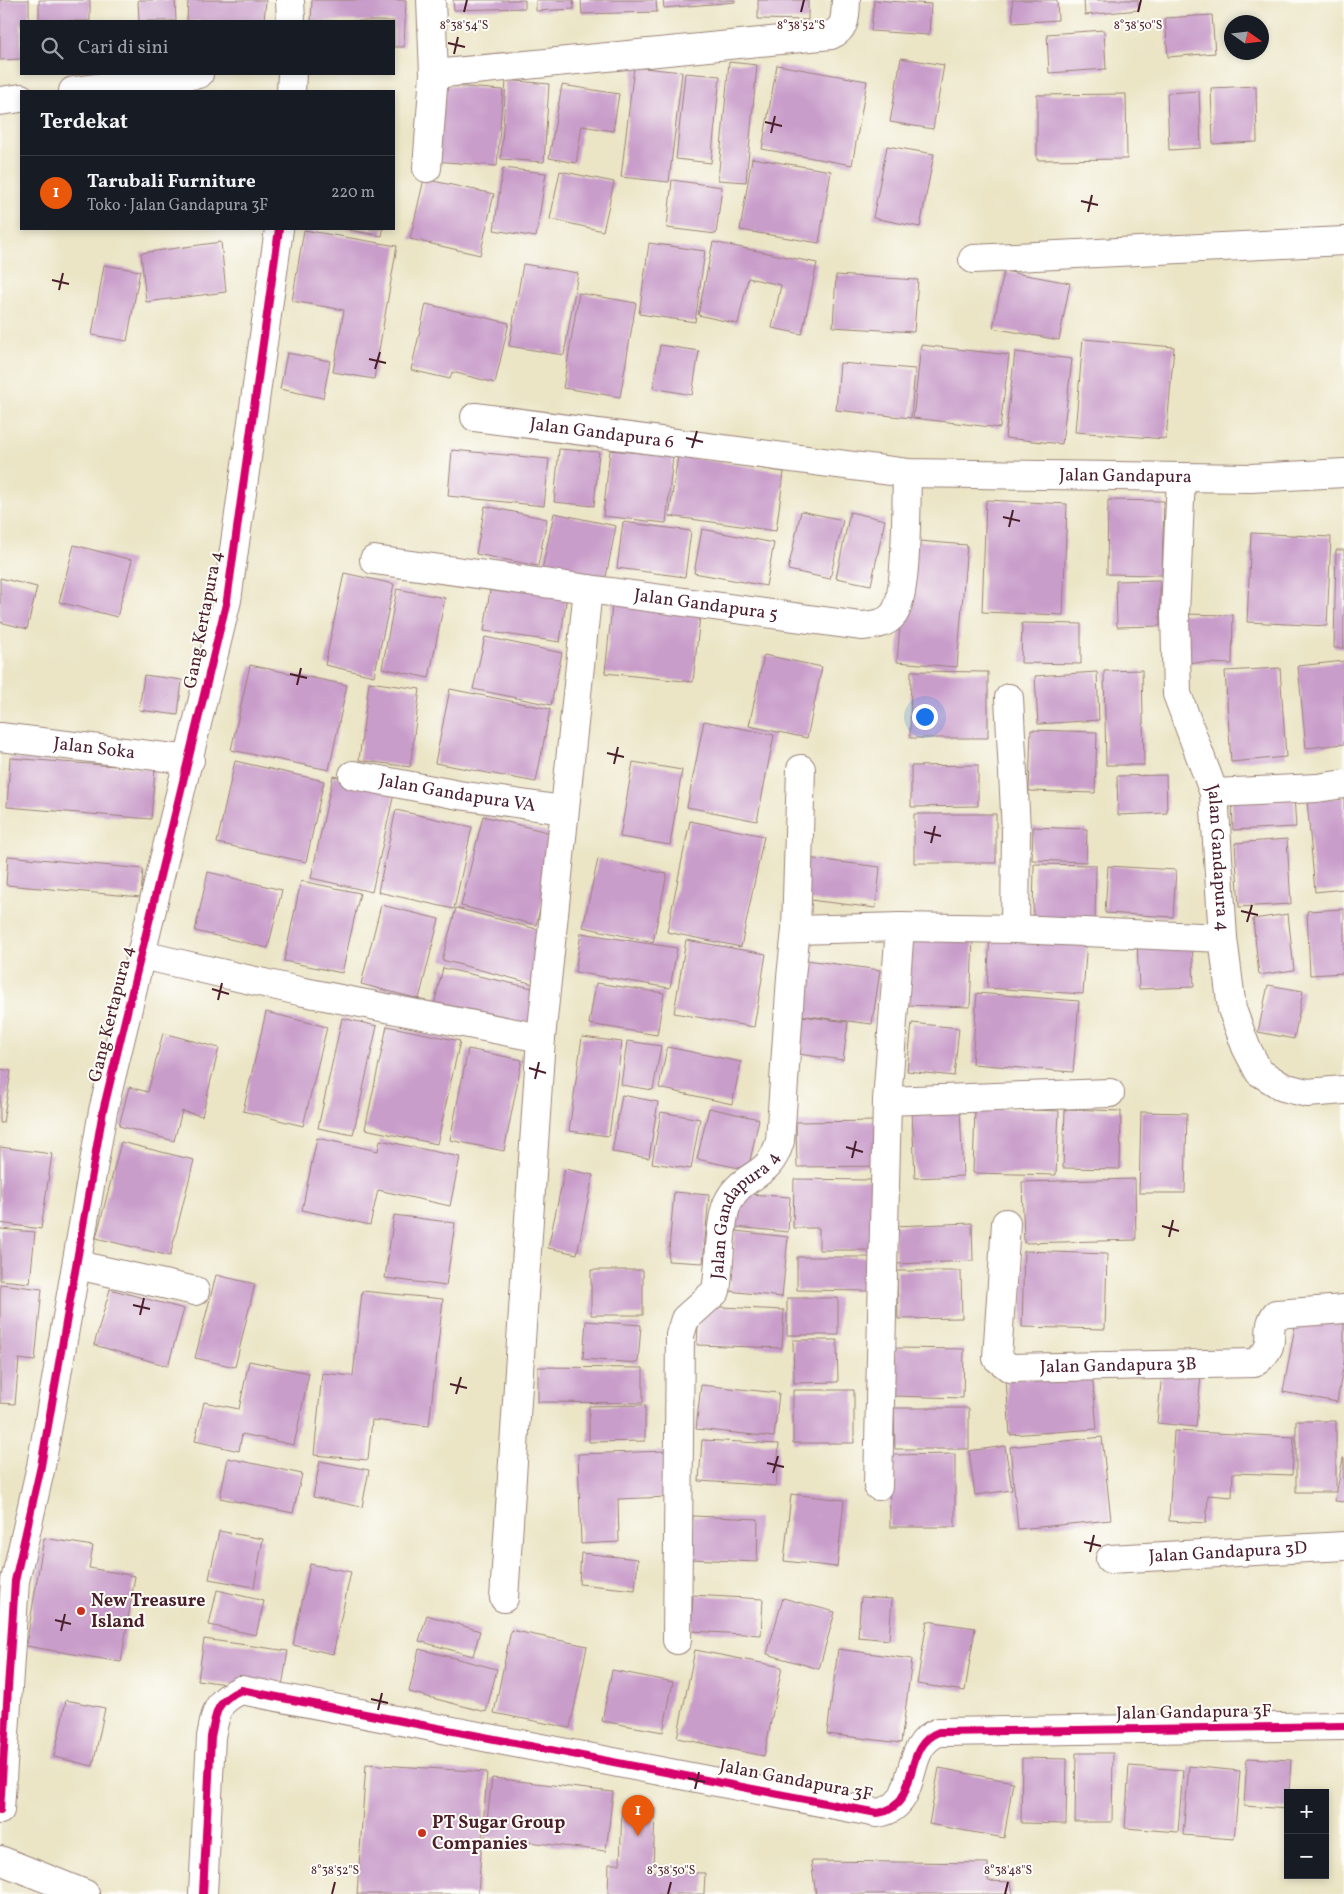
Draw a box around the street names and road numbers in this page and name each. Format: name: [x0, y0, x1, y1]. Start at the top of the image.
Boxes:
street label: Jalan Gandapura 6: [528, 412, 676, 455]
street label: Jalan Gandapura: [1059, 463, 1192, 490]
street label: Gang Kertapura 4: [178, 549, 230, 691]
street label: Jalan Gandapura 5: [632, 583, 779, 627]
street label: Jalan Soka: [52, 731, 136, 766]
street label: Jalan Gandapura VA: [377, 768, 538, 818]
street label: Jalan Gandapura 4: [1199, 781, 1235, 932]
street label: Gang Kertapura 4: [83, 943, 141, 1085]
street label: Jalan Gandapura 4: [705, 1147, 786, 1280]
street label: Jalan Gandapura 3B: [1040, 1352, 1197, 1380]
street label: Jalan Gandapura 3D: [1148, 1536, 1308, 1569]
street label: Jalan Gandapura 3F: [1116, 1699, 1272, 1727]
street label: Jalan Gandapura 3F: [717, 1754, 875, 1808]

